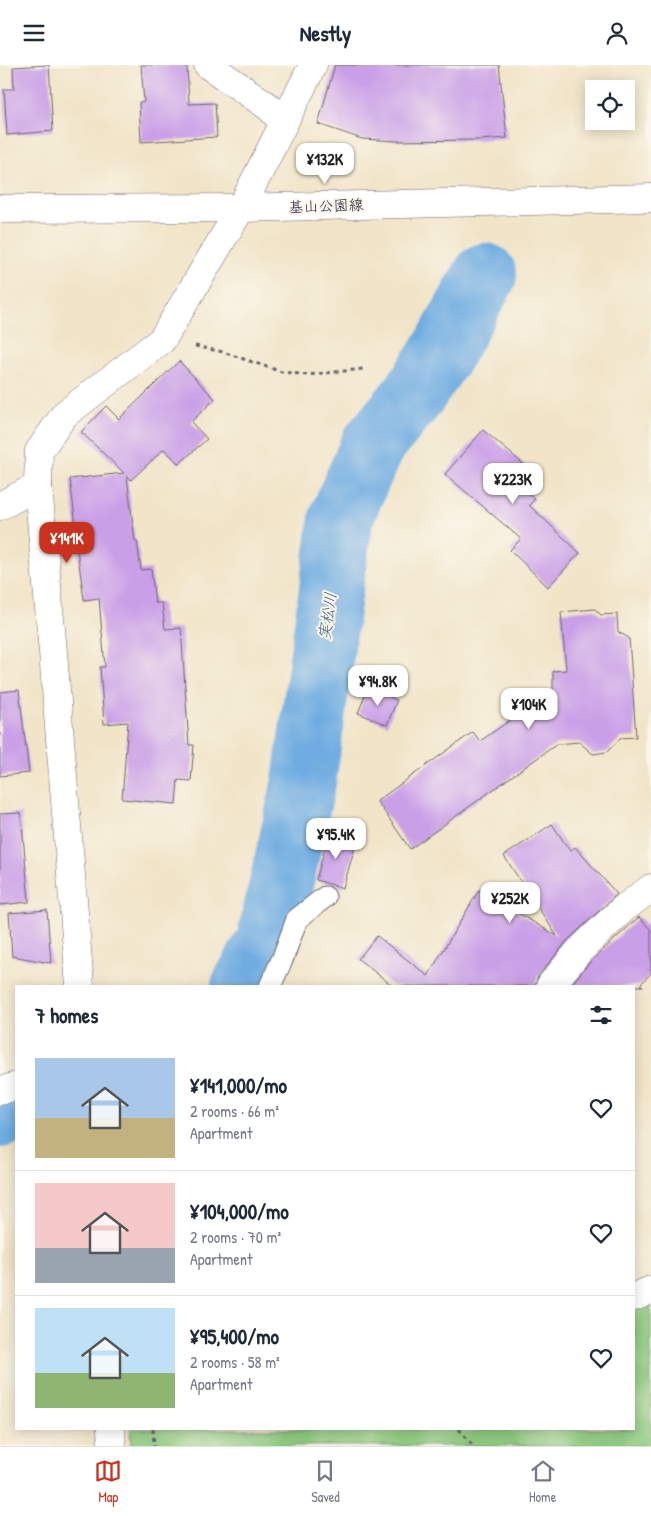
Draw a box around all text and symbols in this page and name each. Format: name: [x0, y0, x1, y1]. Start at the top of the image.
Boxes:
text: Nestly: [300, 18, 351, 48]
icon: menu: [20, 19, 48, 47]
icon: person: [603, 19, 631, 47]
map controls: [585, 80, 635, 130]
button: locate: [585, 80, 635, 130]
pin: ¥132K: [290, 143, 360, 185]
text: ¥132K: [307, 148, 343, 170]
street label: 基山公園線: [288, 194, 364, 217]
pin: ¥223K: [478, 463, 548, 505]
text: ¥223K: [494, 468, 532, 490]
pin: ¥141K: [32, 521, 102, 564]
text: ¥141K: [50, 527, 84, 549]
water label: 実松川: [313, 591, 341, 641]
pin: ¥94.8K: [337, 665, 419, 707]
text: ¥94.8K: [359, 670, 397, 692]
pin: ¥104K: [494, 687, 564, 730]
text: ¥104K: [512, 693, 546, 715]
pin: ¥95.4K: [295, 817, 377, 860]
text: ¥95.4K: [317, 823, 355, 845]
pin: ¥252K: [475, 881, 545, 924]
text: ¥252K: [491, 887, 529, 909]
text: 7 homes: [35, 1001, 98, 1030]
icon: filters: [587, 1001, 615, 1029]
text: ¥141,000/mo: [190, 1071, 287, 1100]
icon: home: [75, 1078, 135, 1138]
icon: heart: [587, 1094, 615, 1122]
text: 2 rooms · 66 m²: [190, 1100, 279, 1122]
text: Apartment: [190, 1122, 253, 1144]
text: ¥104,000/mo: [190, 1197, 289, 1226]
icon: home: [75, 1203, 135, 1263]
icon: heart: [587, 1219, 615, 1247]
text: 2 rooms · 70 m²: [190, 1226, 281, 1248]
text: Apartment: [190, 1248, 253, 1270]
text: ¥95,400/mo: [190, 1322, 279, 1351]
icon: home: [75, 1328, 135, 1388]
icon: heart: [587, 1344, 615, 1372]
text: 2 rooms · 58 m²: [190, 1351, 280, 1373]
text: Apartment: [190, 1373, 253, 1395]
tab: Map: [94, 1457, 122, 1506]
tab: Saved: [311, 1457, 340, 1506]
tab: Home: [529, 1457, 557, 1506]

